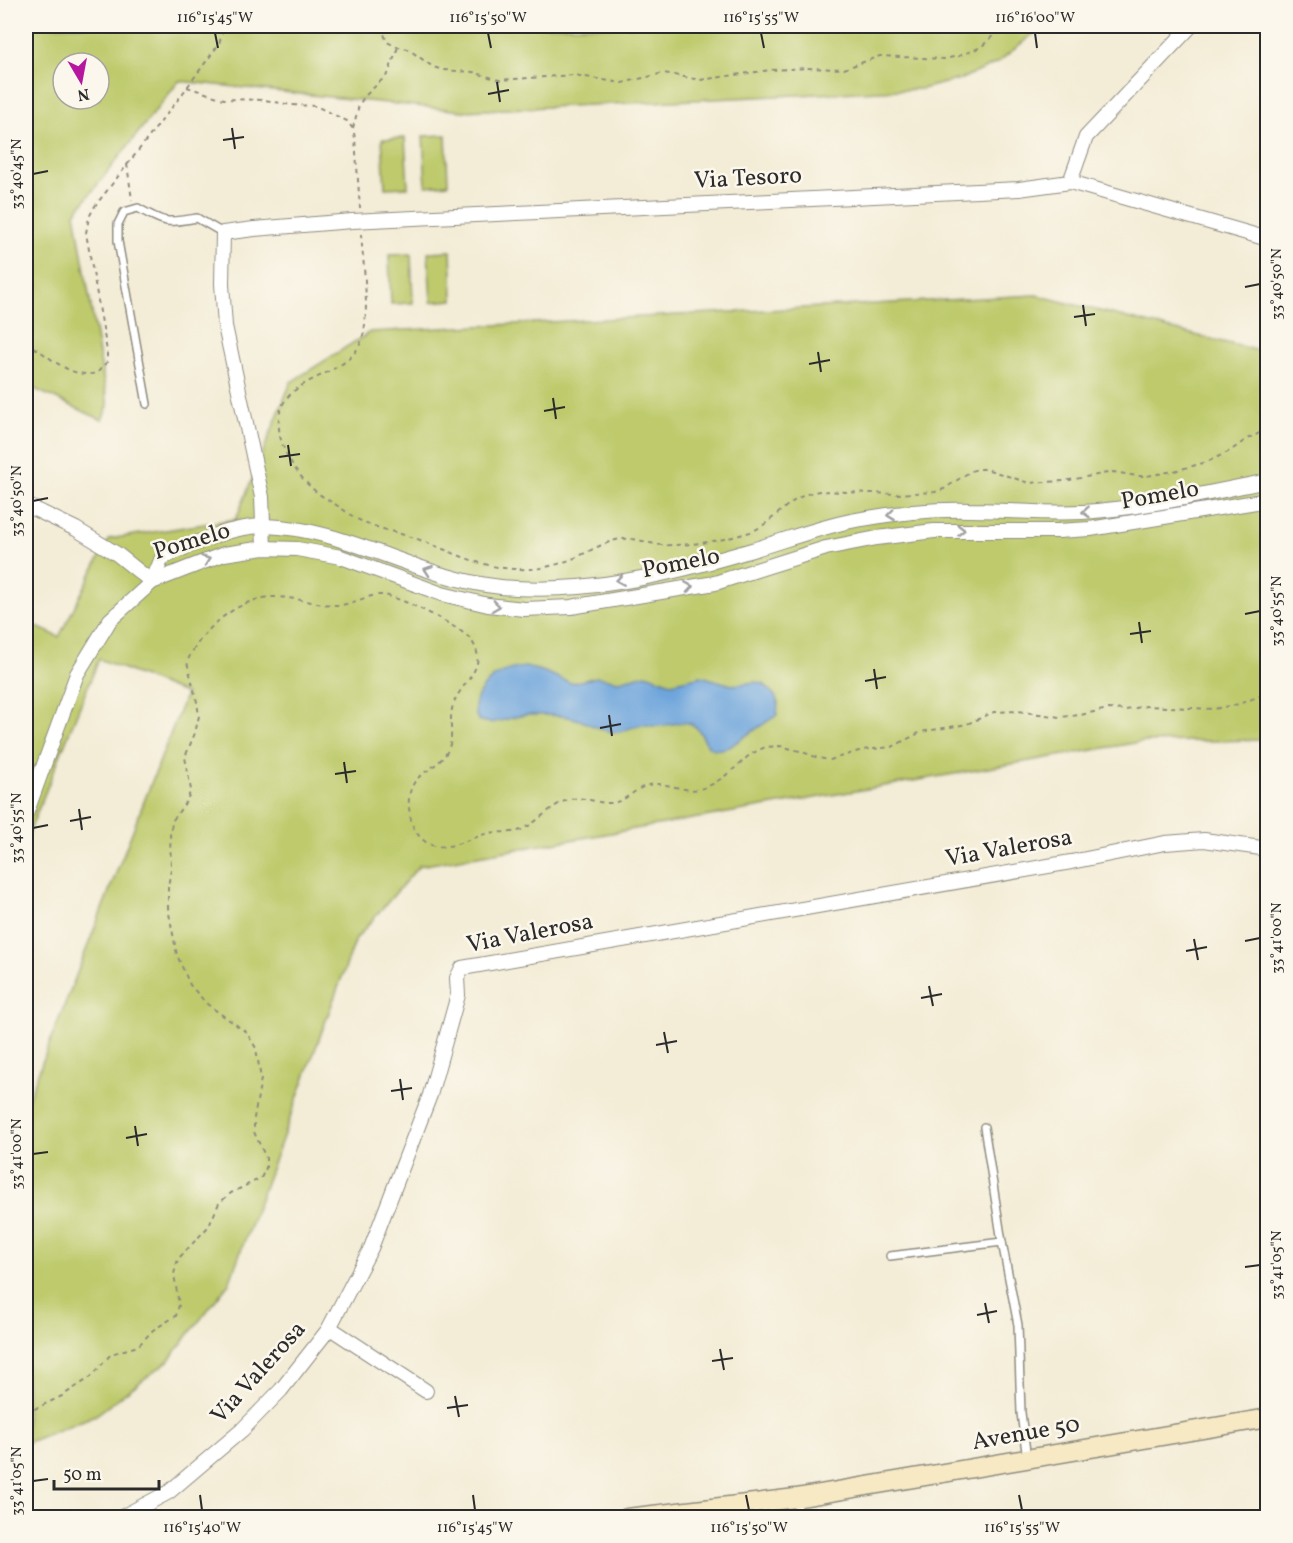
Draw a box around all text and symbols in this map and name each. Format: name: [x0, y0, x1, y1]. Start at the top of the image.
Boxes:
text: 116°15'45"W: [177, 8, 253, 29]
text: 116°15'50"W: [449, 8, 527, 29]
text: 116°15'55"W: [723, 8, 799, 29]
text: 116°16'00"W: [995, 8, 1075, 29]
north arrow: [51, 51, 111, 111]
text: N: [75, 82, 91, 106]
text: 33°40'45"N: [7, 139, 28, 209]
street label: Via Tesoro: [693, 159, 803, 199]
text: 33°40'50"N: [1267, 248, 1288, 320]
text: 33°40'50"N: [7, 465, 28, 537]
street label: Pomelo: [1118, 472, 1202, 520]
one-way arrow: [1081, 505, 1090, 518]
one-way arrow: [886, 508, 896, 521]
street label: Pomelo: [149, 514, 235, 570]
one-way arrow: [956, 524, 965, 537]
street label: Pomelo: [639, 540, 723, 588]
one-way arrow: [200, 555, 211, 568]
one-way arrow: [423, 564, 434, 577]
one-way arrow: [616, 573, 626, 586]
text: 33°40'55"N: [1267, 576, 1288, 646]
one-way arrow: [684, 582, 693, 594]
one-way arrow: [491, 599, 500, 612]
text: 33°40'55"N: [7, 793, 28, 863]
street label: Via Valerosa: [943, 821, 1075, 877]
text: 33°41'00"N: [1267, 902, 1288, 974]
street label: Via Valerosa: [464, 905, 596, 963]
text: 33°41'00"N: [7, 1118, 28, 1190]
text: 33°41'05"N: [1267, 1230, 1288, 1300]
street label: Via Valerosa: [203, 1314, 315, 1432]
street label: Avenue 50: [969, 1408, 1083, 1460]
text: 33°41'05"N: [7, 1446, 28, 1516]
scale bar: [54, 1453, 159, 1491]
text: 50 m: [63, 1463, 102, 1488]
text: 116°15'40"W: [163, 1518, 241, 1539]
text: 116°15'45"W: [437, 1518, 513, 1539]
text: 116°15'50"W: [710, 1518, 788, 1539]
text: 116°15'55"W: [984, 1518, 1060, 1539]

